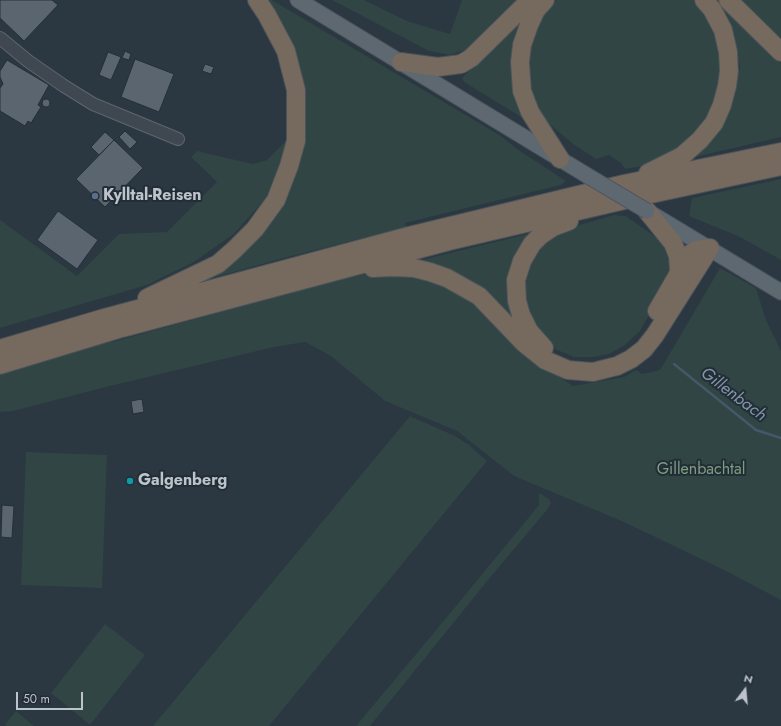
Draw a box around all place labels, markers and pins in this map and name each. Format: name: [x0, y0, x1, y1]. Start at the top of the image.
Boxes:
place label: Kylltal-Reisen: [103, 186, 202, 206]
marker: Kylltal-Reisen: [90, 191, 100, 201]
place label: Galgenberg: [138, 471, 227, 491]
marker: Galgenberg: [125, 476, 135, 486]

